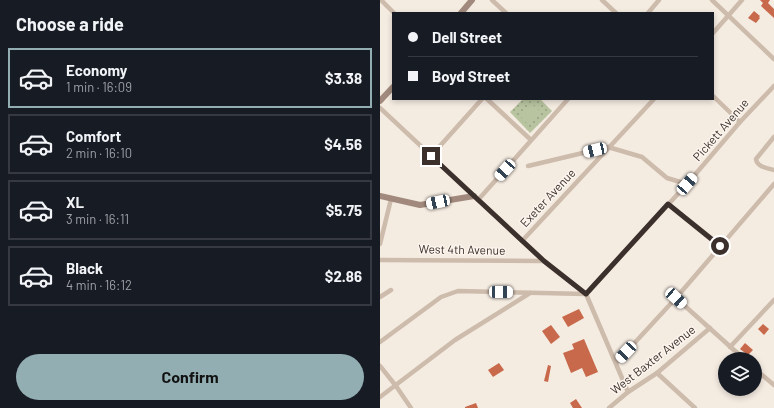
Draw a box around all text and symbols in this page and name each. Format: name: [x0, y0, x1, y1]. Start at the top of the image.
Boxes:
text: Choose a ride: [16, 13, 124, 35]
text: Dell Street: [432, 28, 502, 46]
icon: car: [18, 60, 54, 96]
text: Economy: [66, 61, 127, 79]
text: Boyd Street: [432, 67, 510, 85]
text: $3.38: [325, 69, 362, 87]
text: 1 min · 16:09: [66, 79, 132, 95]
street label: Pickett Avenue: [689, 95, 751, 163]
icon: car: [18, 126, 54, 162]
text: Comfort: [66, 127, 121, 145]
text: $4.56: [324, 135, 362, 153]
car: [582, 141, 608, 159]
text: 2 min · 16:10: [66, 145, 132, 161]
route end: [422, 147, 440, 165]
car: [493, 157, 517, 183]
street label: Exeter Avenue: [517, 165, 578, 229]
car: [675, 171, 699, 197]
icon: car: [18, 192, 54, 228]
text: XL: [66, 193, 84, 211]
car: [425, 194, 451, 210]
text: $5.75: [326, 201, 362, 219]
text: 3 min · 16:11: [66, 211, 129, 227]
route start: [711, 237, 729, 255]
street label: West 4th Avenue: [419, 241, 506, 257]
icon: car: [18, 258, 54, 294]
text: Black: [66, 259, 103, 277]
text: $2.86: [325, 267, 362, 285]
text: 4 min · 16:12: [66, 277, 132, 293]
car: [489, 286, 513, 298]
car: [663, 286, 689, 310]
street label: West Baxter Avenue: [607, 322, 697, 397]
car: [613, 339, 639, 365]
map controls: [718, 352, 762, 396]
button: layers: [718, 352, 762, 396]
button: Confirm: [16, 354, 364, 400]

